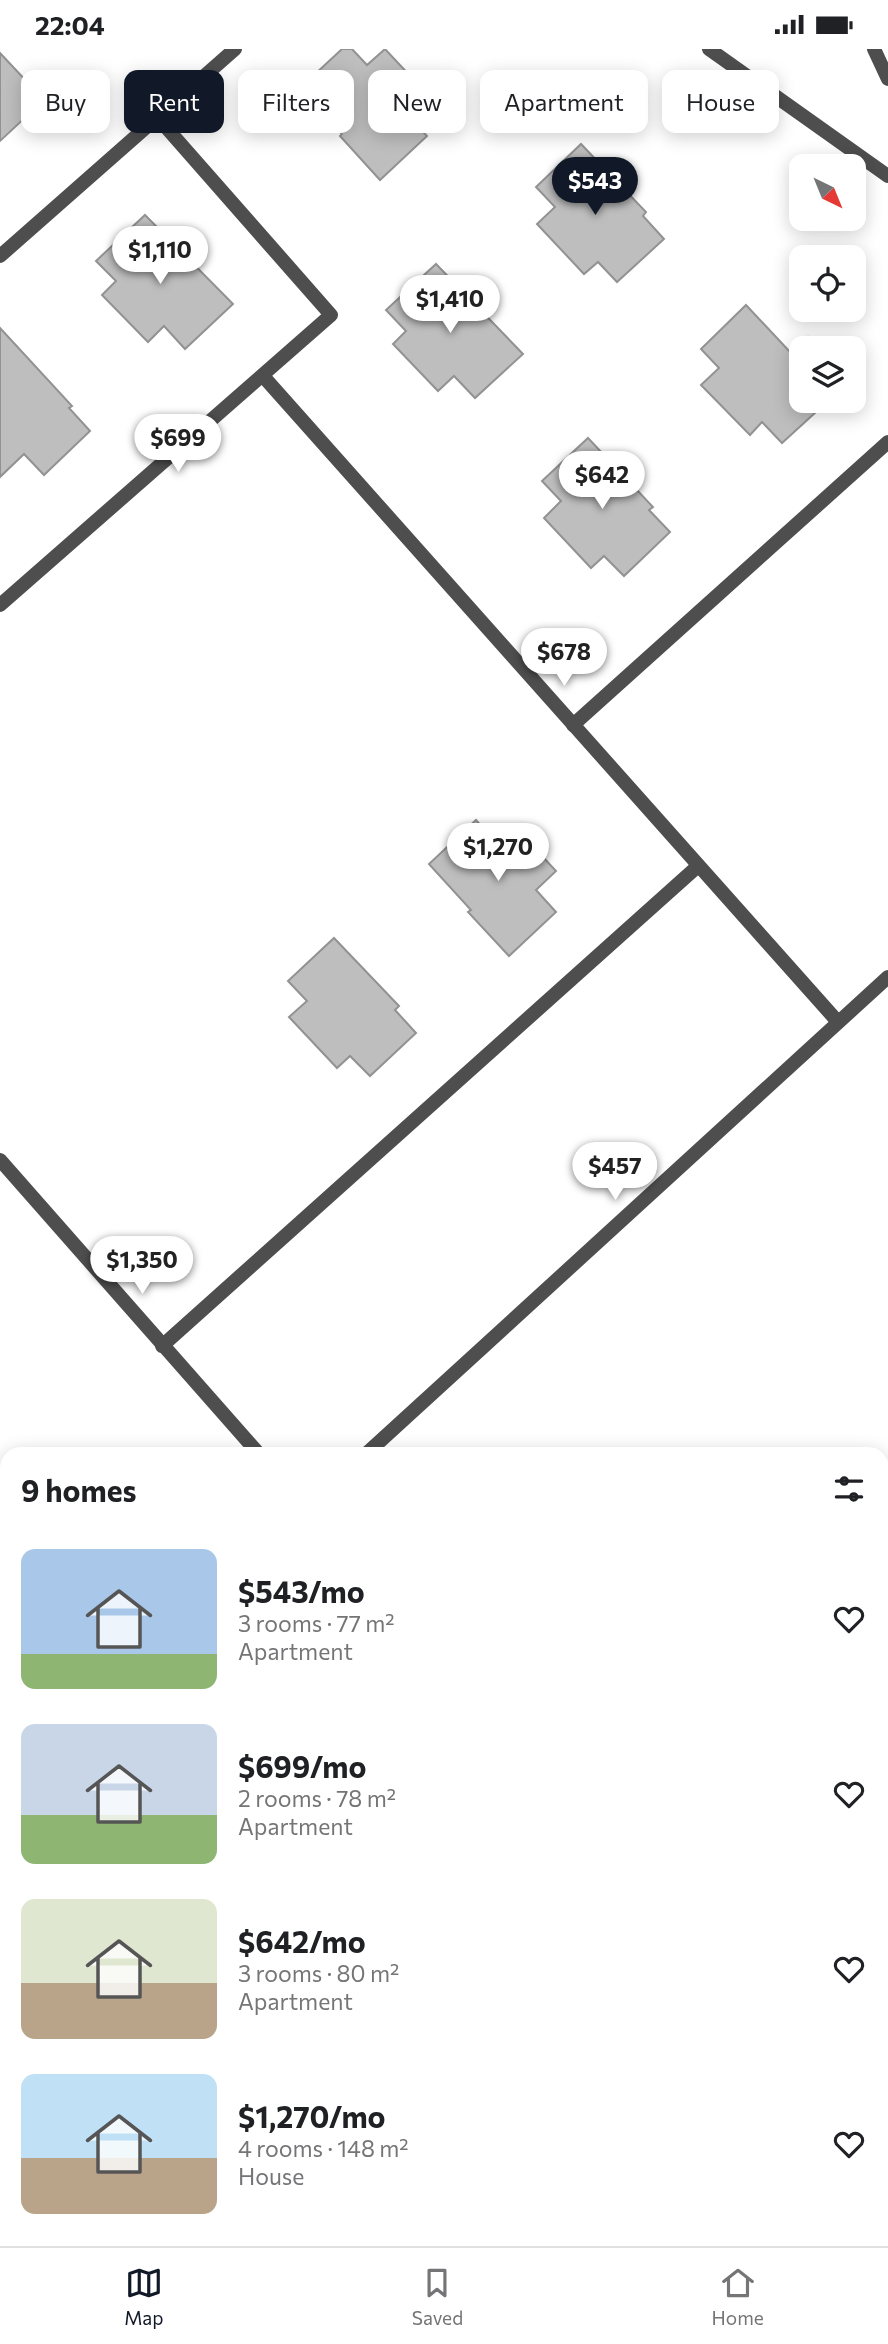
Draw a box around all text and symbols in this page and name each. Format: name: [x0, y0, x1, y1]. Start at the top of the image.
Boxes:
text: 22:04: [35, 9, 105, 40]
chip: Buy: [21, 70, 110, 133]
chip: Rent: [124, 70, 224, 133]
chip: Filters: [238, 70, 354, 133]
chip: New: [368, 70, 466, 133]
chip: Apartment: [480, 70, 648, 133]
chip: House: [662, 70, 779, 133]
north arrow: [789, 154, 866, 231]
map controls: [789, 154, 866, 413]
pin: $543: [554, 157, 636, 217]
text: $543: [568, 166, 622, 194]
pin: $1,110: [103, 226, 217, 286]
text: $1,110: [128, 235, 192, 263]
button: locate: [789, 245, 866, 322]
pin: $1,410: [393, 275, 507, 335]
text: $1,410: [416, 284, 484, 312]
button: layers: [789, 336, 866, 413]
pin: $699: [137, 415, 219, 474]
text: $699: [150, 423, 206, 451]
pin: $642: [561, 451, 643, 511]
text: $642: [575, 460, 629, 488]
pin: $678: [523, 629, 605, 688]
text: $678: [537, 637, 591, 665]
pin: $1,270: [441, 823, 555, 883]
text: $1,270: [463, 832, 533, 860]
pin: $457: [574, 1143, 656, 1202]
text: $457: [588, 1151, 642, 1179]
pin: $1,350: [85, 1237, 199, 1296]
text: $1,350: [106, 1245, 178, 1273]
icon: filters: [830, 1470, 868, 1508]
text: 9 homes: [21, 1471, 136, 1508]
text: $543/mo: [238, 1572, 365, 1609]
icon: home: [77, 1577, 161, 1661]
icon: heart: [830, 1600, 868, 1638]
text: 3 rooms · 77 m²: [238, 1609, 395, 1637]
text: Apartment: [238, 1637, 353, 1665]
text: $699/mo: [238, 1747, 366, 1784]
icon: home: [77, 1752, 161, 1836]
icon: heart: [830, 1775, 868, 1813]
text: 2 rooms · 78 m²: [238, 1784, 396, 1812]
text: Apartment: [238, 1812, 353, 1840]
text: $642/mo: [238, 1922, 366, 1959]
icon: home: [77, 1927, 161, 2011]
icon: heart: [830, 1950, 868, 1988]
text: 3 rooms · 80 m²: [238, 1959, 399, 1987]
text: Apartment: [238, 1987, 353, 2015]
text: $1,270/mo: [238, 2097, 386, 2134]
icon: home: [77, 2102, 161, 2186]
icon: heart: [830, 2125, 868, 2163]
text: 4 rooms · 148 m²: [238, 2134, 409, 2162]
text: House: [238, 2162, 304, 2190]
tab: Map: [124, 2264, 163, 2329]
tab: Saved: [412, 2264, 463, 2329]
tab: Home: [712, 2264, 764, 2329]

